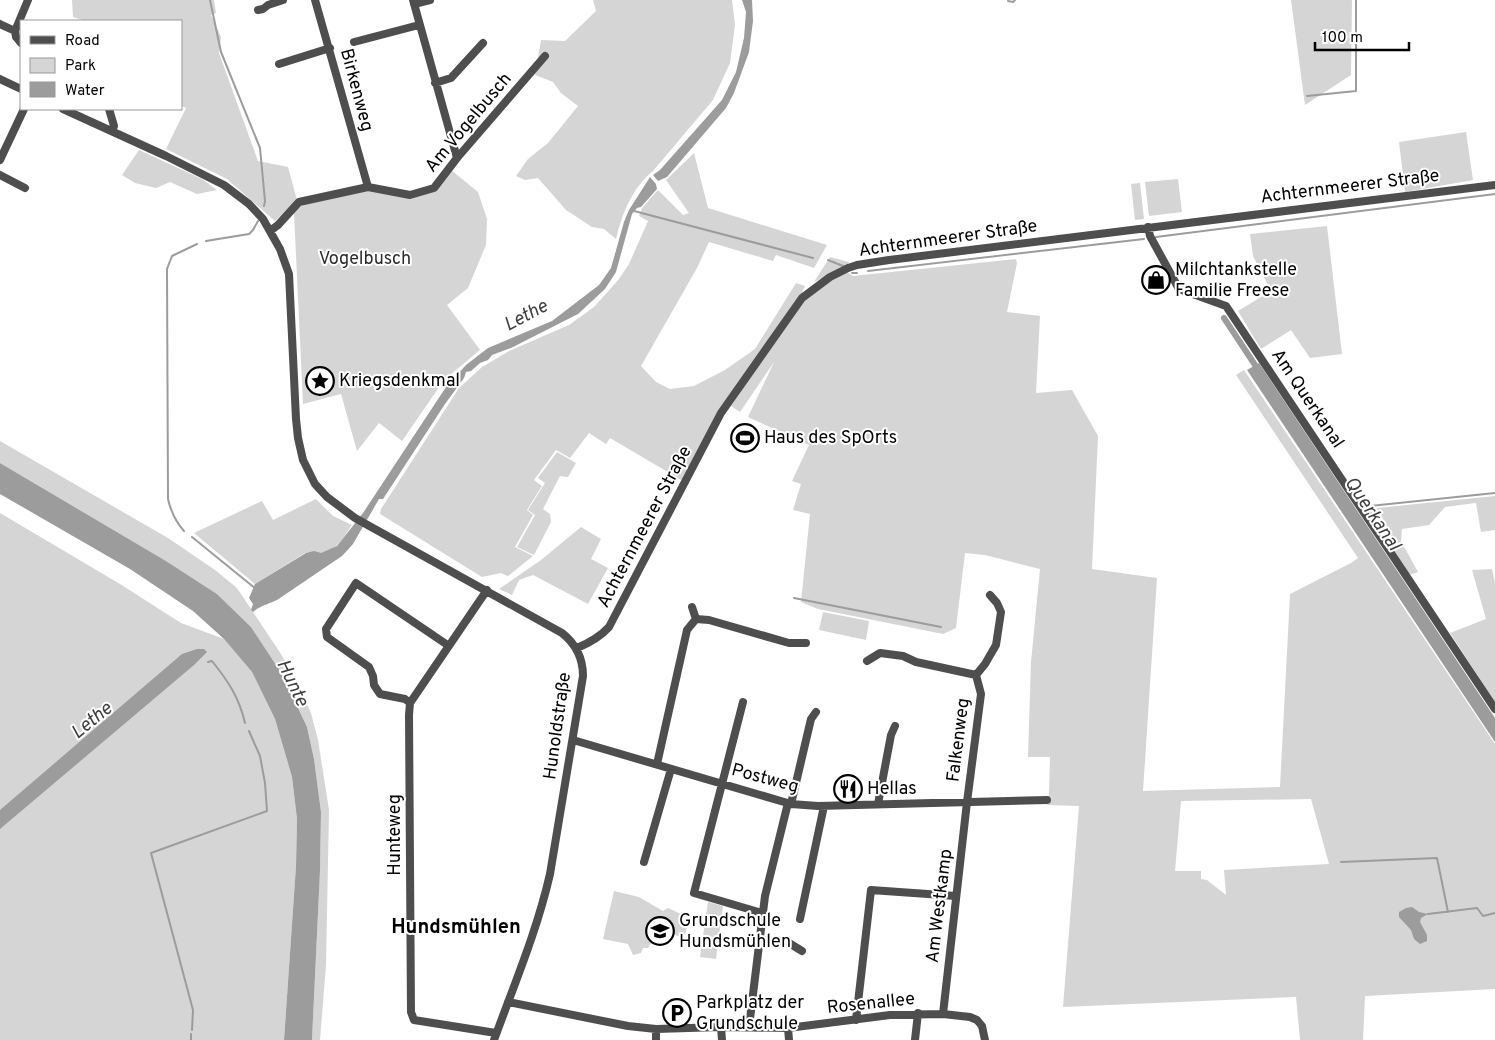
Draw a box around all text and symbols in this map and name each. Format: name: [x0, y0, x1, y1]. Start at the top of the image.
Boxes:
legend: [20, 20, 182, 110]
scale bar: [1315, 20, 1409, 52]
text: 100 m: [1322, 29, 1363, 48]
text: Road: [65, 32, 100, 51]
street label: Birkenweg: [334, 46, 378, 134]
text: Park: [65, 57, 96, 76]
street label: Am Vogelbusch: [421, 68, 517, 178]
text: Water: [65, 82, 105, 101]
street label: Achternmeerer Straße: [1259, 165, 1441, 209]
street label: Achternmeerer Straße: [857, 215, 1039, 263]
park label: Vogelbusch: [319, 248, 411, 271]
place label: Milchtankstelle Familie Freese: [1175, 259, 1297, 303]
shop icon: Milchtankstelle Familie Freese: [1141, 265, 1171, 295]
water label: Lethe: [500, 294, 552, 337]
street label: Am Querkanal: [1265, 345, 1349, 453]
place icon: Kriegsdenkmal: [305, 366, 335, 396]
place label: Kriegsdenkmal: [339, 370, 460, 393]
sports icon: Haus des SpOrts: [730, 423, 760, 453]
place label: Haus des SpOrts: [764, 427, 897, 450]
street label: Achternmeerer Straße: [593, 442, 697, 612]
water label: Querkanal: [1338, 472, 1406, 557]
water label: Hunte: [270, 655, 314, 711]
street label: Hunoldstraße: [539, 671, 577, 781]
water label: Lethe: [66, 697, 118, 745]
street label: Falkenweg: [942, 697, 976, 783]
street label: Postweg: [729, 759, 801, 799]
restaurant icon: Hellas: [833, 774, 863, 804]
place label: Hellas: [867, 778, 917, 801]
street label: Hunteweg: [384, 794, 407, 876]
street label: Am Westkamp: [922, 848, 958, 964]
place label: Grundschule Hundsmühlen: [679, 910, 791, 954]
district label: Hundsmühlen: [391, 915, 521, 941]
school or university icon: Grundschule Hundsmühlen: [645, 916, 675, 946]
street label: Rosenallee: [826, 988, 916, 1020]
place label: Parkplatz der Grundschule: [696, 992, 804, 1036]
parking icon: Parkplatz der Grundschule: [662, 998, 692, 1028]

